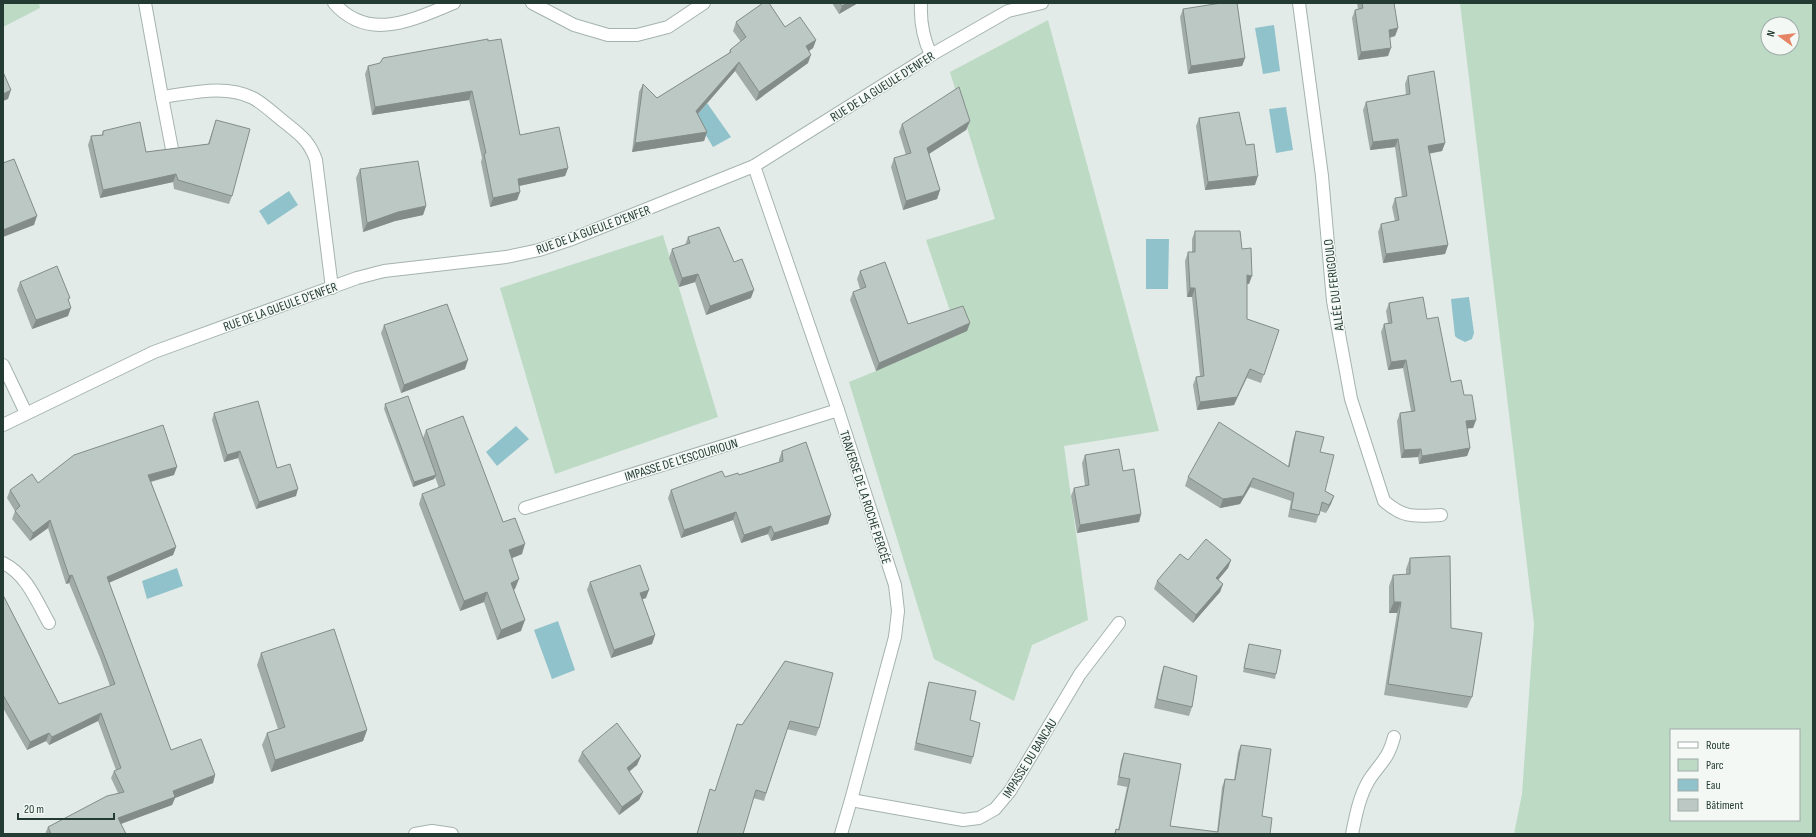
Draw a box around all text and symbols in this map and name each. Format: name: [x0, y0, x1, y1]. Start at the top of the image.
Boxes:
north arrow: [1760, 16, 1800, 56]
text: N: [1764, 29, 1778, 38]
street label: RUE DE LA GUEULE D'ENFER: [827, 48, 938, 125]
street label: RUE DE LA GUEULE D'ENFER: [534, 202, 652, 258]
street label: ALLÉE DU FERIGOULO: [1320, 238, 1348, 333]
street label: RUE DE LA GUEULE D'ENFER: [221, 279, 339, 335]
street label: TRAVERSE DE LA ROCHE PERCÉE: [836, 429, 894, 566]
street label: IMPASSE DE L'ESCOURIOUN: [623, 435, 740, 485]
street label: IMPASSE DU BANCAU: [999, 716, 1061, 801]
legend: [1670, 729, 1800, 821]
text: Route: [1706, 738, 1730, 753]
text: Parc: [1706, 758, 1724, 773]
text: Eau: [1706, 778, 1720, 793]
scale bar: [18, 795, 114, 821]
text: Bâtiment: [1706, 798, 1744, 813]
text: 20 m: [24, 802, 44, 817]

